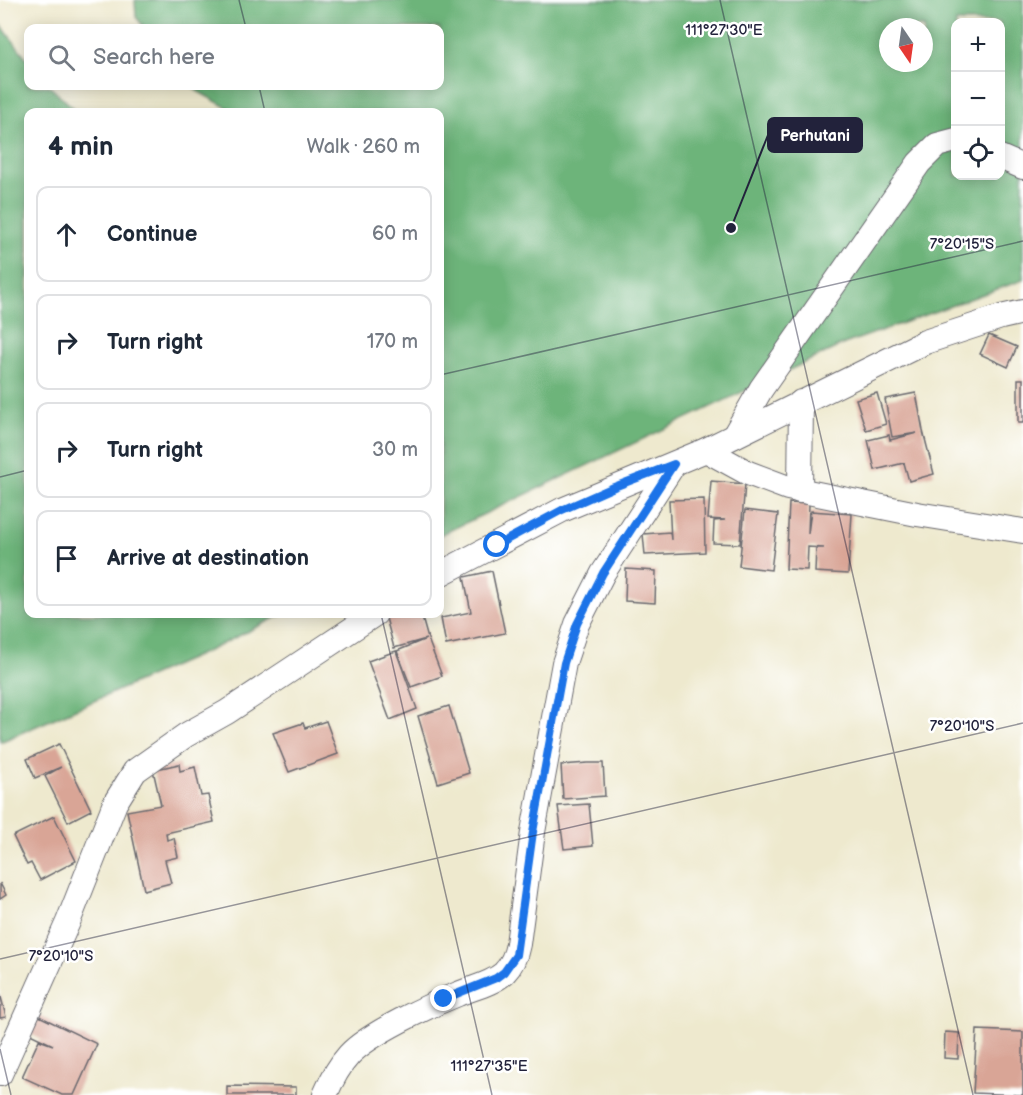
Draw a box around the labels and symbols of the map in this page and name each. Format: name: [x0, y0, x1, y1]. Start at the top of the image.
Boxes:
north arrow: [879, 18, 933, 72]
text: 111°27'30"E: [685, 21, 763, 40]
callout: Perhutani: [768, 118, 862, 152]
text: Perhutani: [780, 127, 850, 146]
text: 7°20'15"S: [930, 235, 994, 254]
route start: [483, 531, 509, 557]
text: 7°20'10"S: [930, 717, 994, 736]
text: 7°20'10"S: [29, 947, 93, 966]
route end: [430, 985, 456, 1011]
text: 111°27'35"E: [450, 1057, 528, 1076]

